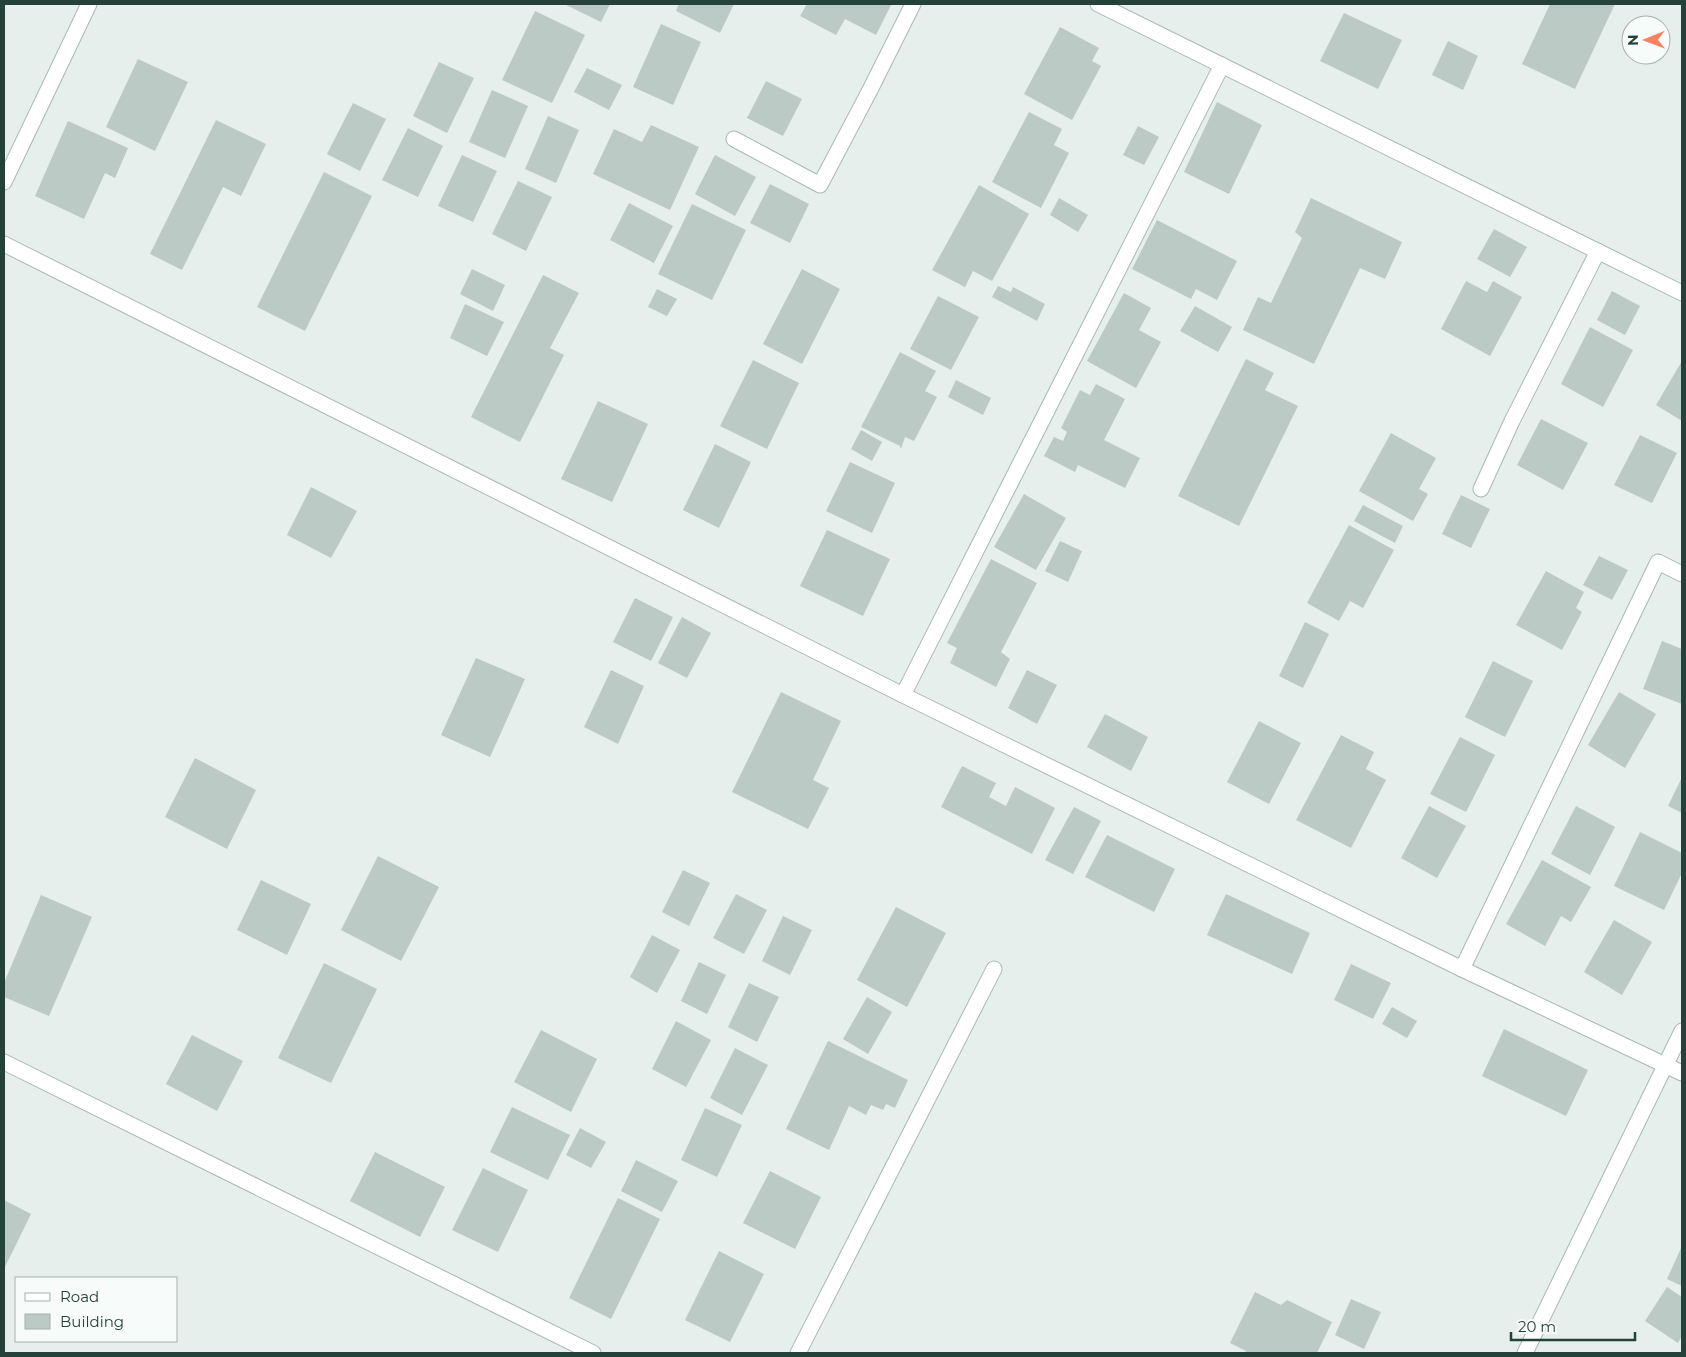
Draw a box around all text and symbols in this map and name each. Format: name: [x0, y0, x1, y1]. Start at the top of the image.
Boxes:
north arrow: [1621, 15, 1671, 65]
text: N: [1624, 34, 1642, 46]
legend: [15, 1277, 178, 1342]
text: Road: [60, 1287, 99, 1306]
scale bar: [1511, 1310, 1635, 1342]
text: Building: [60, 1312, 124, 1331]
text: 20 m: [1518, 1317, 1556, 1336]

